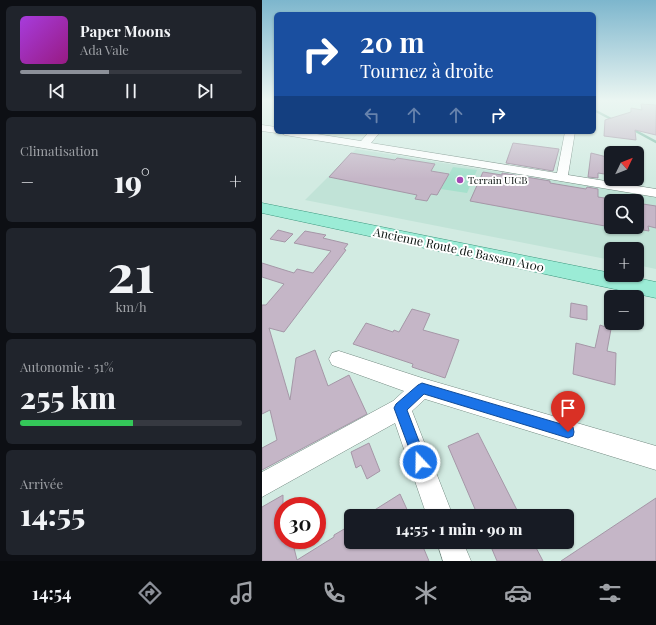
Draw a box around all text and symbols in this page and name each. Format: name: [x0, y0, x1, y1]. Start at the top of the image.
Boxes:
text: Paper Moons: [80, 21, 171, 41]
text: 20 m: [360, 23, 425, 60]
icon: right: [294, 28, 346, 80]
text: Ada Vale: [80, 41, 129, 58]
text: Tournez à droite: [360, 59, 494, 83]
icon: previous: [46, 80, 68, 102]
icon: pause: [120, 80, 142, 102]
icon: next: [194, 80, 216, 102]
icon: left: [361, 104, 383, 126]
icon: ahead: [403, 104, 425, 126]
icon: ahead: [445, 104, 467, 126]
icon: right: [487, 104, 509, 126]
text: Climatisation: [20, 142, 98, 159]
north arrow: [604, 146, 644, 186]
map controls: [604, 146, 644, 330]
text: 19°: [113, 161, 150, 201]
text: −: [20, 166, 34, 196]
text: +: [229, 166, 242, 196]
place label: Terrain UIGB: [468, 173, 528, 187]
marker: Terrain UIGB: [455, 175, 465, 185]
button: search: [604, 194, 644, 234]
street label: Ancienne Route de Bassam A100: [371, 223, 546, 275]
text: 21: [107, 237, 155, 306]
button: +: [604, 242, 644, 282]
button: −: [604, 290, 644, 330]
text: km/h: [115, 298, 147, 315]
text: Autonomie · 51%: [20, 358, 114, 375]
text: 255 km: [20, 377, 116, 417]
pin: [551, 391, 585, 432]
icon: arrive: [557, 397, 579, 419]
position arrow: [399, 441, 441, 483]
text: Arrivée: [20, 475, 63, 492]
text: 14:55: [20, 494, 85, 534]
speed limit sign: 30: [274, 497, 326, 549]
text: 14:55 · 1 min · 90 m: [395, 519, 523, 539]
icon: directions: [136, 579, 164, 607]
icon: music: [228, 579, 256, 607]
icon: phone: [320, 579, 348, 607]
icon: climate: [412, 579, 440, 607]
icon: car: [504, 579, 532, 607]
icon: filters: [596, 579, 624, 607]
text: 14:54: [32, 581, 71, 605]

